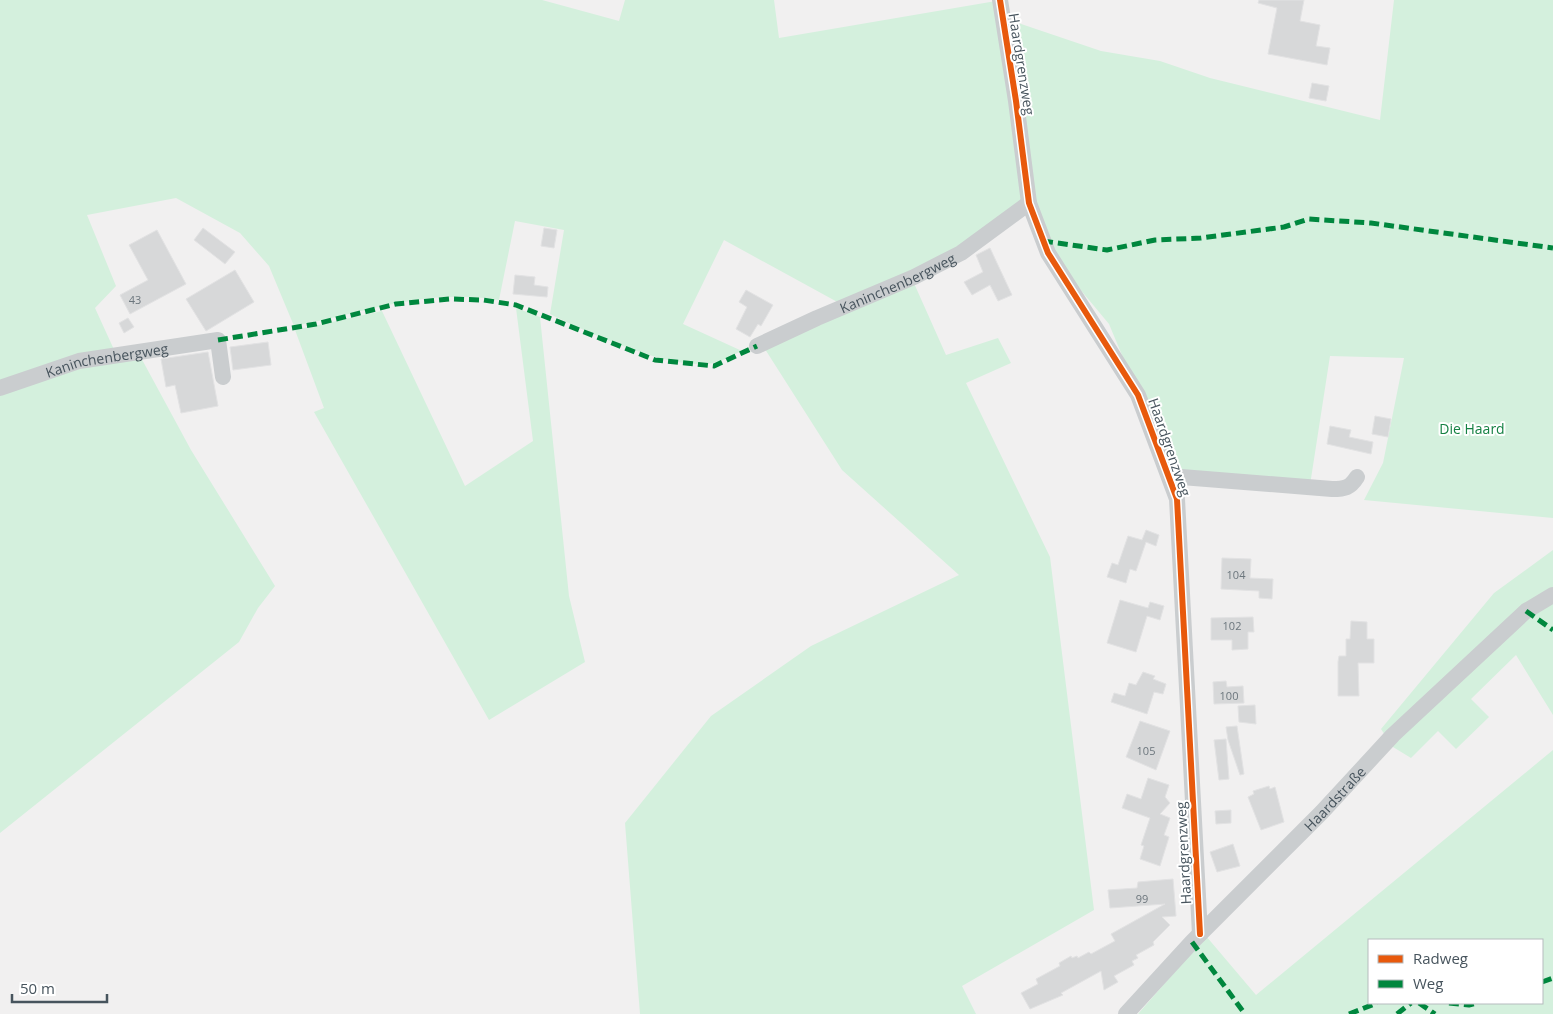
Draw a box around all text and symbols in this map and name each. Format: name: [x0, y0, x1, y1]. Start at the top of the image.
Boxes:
street label: Haardgrenzweg: [1005, 12, 1039, 117]
street label: Kaninchenbergweg: [837, 248, 959, 317]
house number: 43: [129, 292, 141, 307]
street label: Kaninchenbergweg: [43, 338, 170, 381]
street label: Haardgrenzweg: [1144, 395, 1196, 499]
park label: Die Haard: [1439, 419, 1505, 438]
house number: 104: [1227, 567, 1246, 582]
house number: 102: [1223, 618, 1241, 633]
house number: 100: [1220, 688, 1238, 703]
house number: 105: [1137, 743, 1155, 758]
street label: Haardstraße: [1299, 762, 1369, 835]
street label: Haardgrenzweg: [1171, 801, 1195, 905]
house number: 99: [1136, 891, 1148, 906]
legend: [1368, 939, 1543, 1004]
text: Radweg: [1413, 948, 1468, 968]
scale bar: [12, 972, 108, 1004]
text: Weg: [1413, 973, 1443, 993]
text: 50 m: [20, 978, 55, 998]

